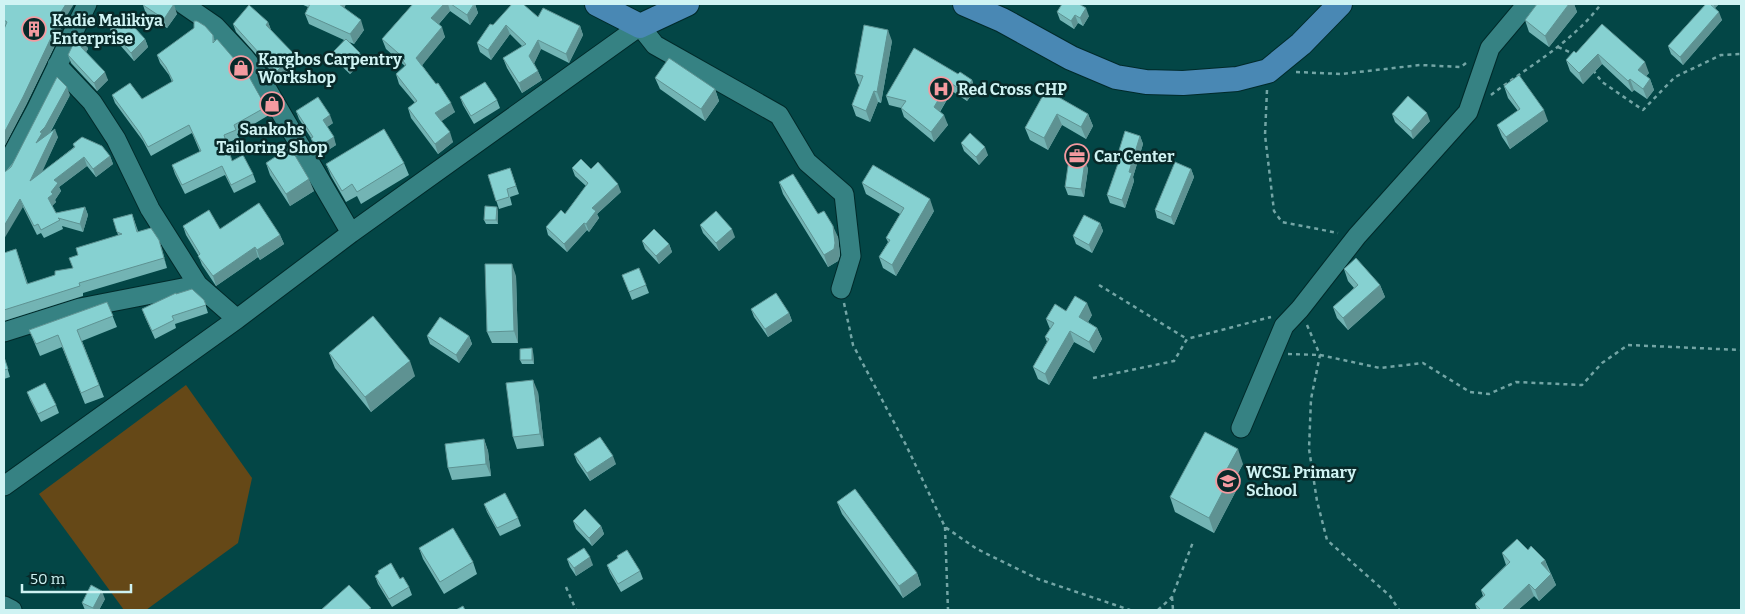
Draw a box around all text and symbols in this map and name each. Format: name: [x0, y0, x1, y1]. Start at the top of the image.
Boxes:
place label: Kadie Malikiya Enterprise: [52, 11, 163, 48]
building icon: Kadie Malikiya Enterprise: [21, 16, 47, 42]
place label: Kargbos Carpentry Workshop: [258, 50, 402, 87]
shop icon: Kargbos Carpentry Workshop: [228, 55, 254, 81]
hospital icon: Red Cross CHP: [928, 76, 954, 102]
place label: Red Cross CHP: [958, 80, 1067, 99]
shop icon: Sankohs Tailoring Shop: [259, 91, 285, 117]
place label: Sankohs Tailoring Shop: [216, 120, 328, 157]
office icon: Car Center: [1064, 143, 1090, 169]
place label: Car Center: [1094, 147, 1175, 166]
place label: WCSL Primary School: [1246, 463, 1356, 500]
school or university icon: WCSL Primary School: [1215, 468, 1241, 494]
scale bar: [22, 562, 131, 594]
text: 50 m: [30, 570, 66, 588]

